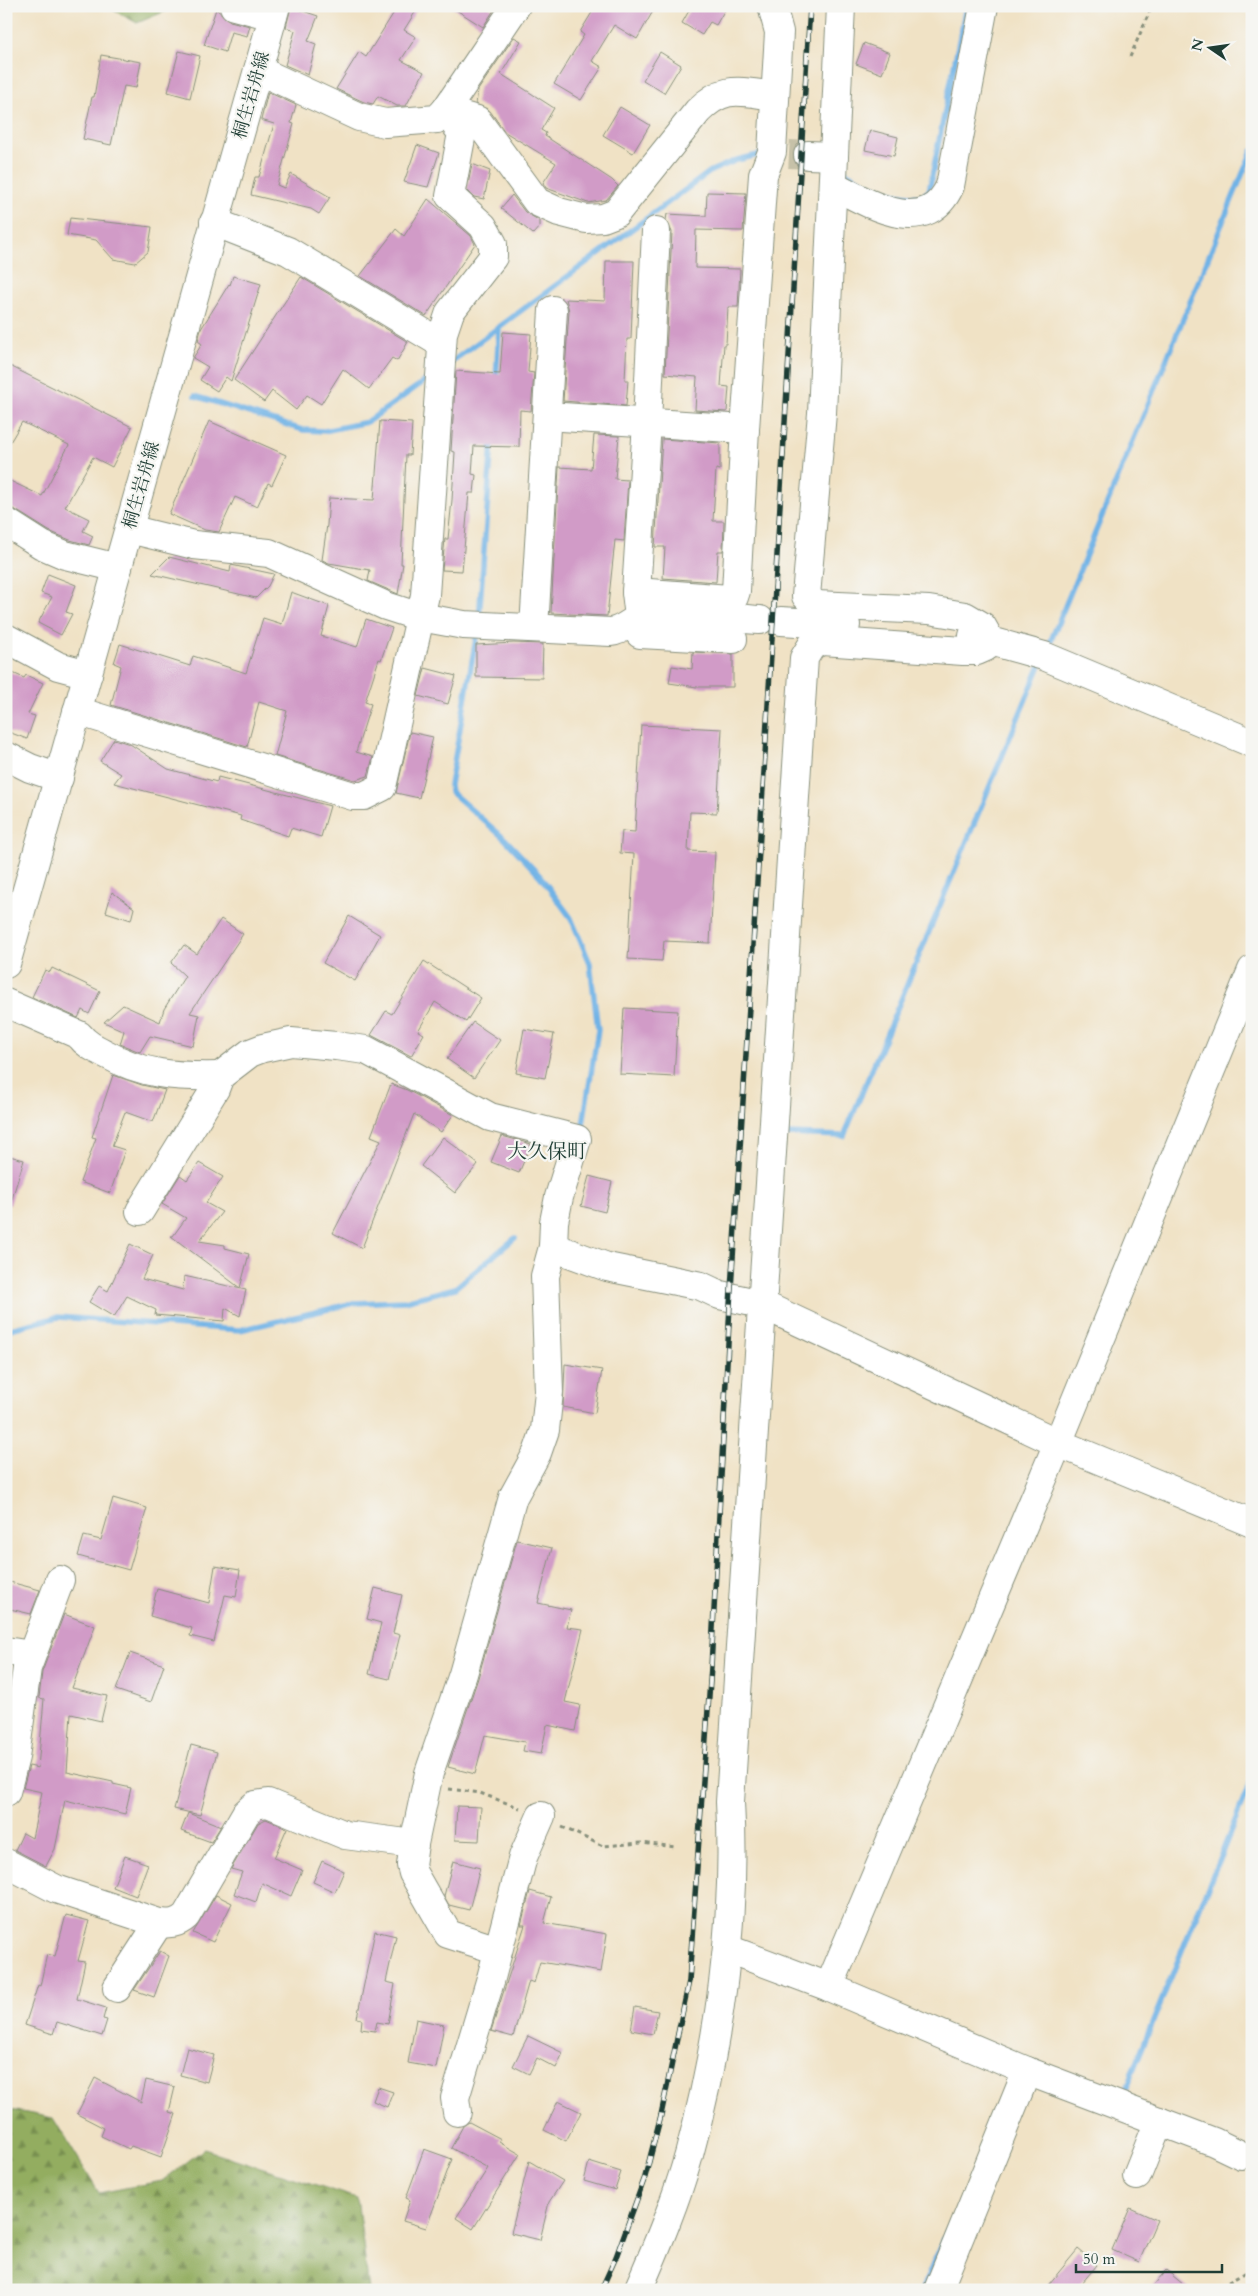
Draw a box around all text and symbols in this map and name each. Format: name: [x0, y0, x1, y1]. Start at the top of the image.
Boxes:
north arrow: [1186, 22, 1236, 72]
text: N: [1187, 37, 1208, 53]
street label: 桐生岩舟線: [227, 48, 276, 142]
street label: 桐生岩舟線: [117, 438, 166, 532]
district label: 大久保町: [507, 1138, 587, 1165]
scale bar: [1076, 2241, 1222, 2273]
text: 50 m: [1083, 2249, 1115, 2269]

